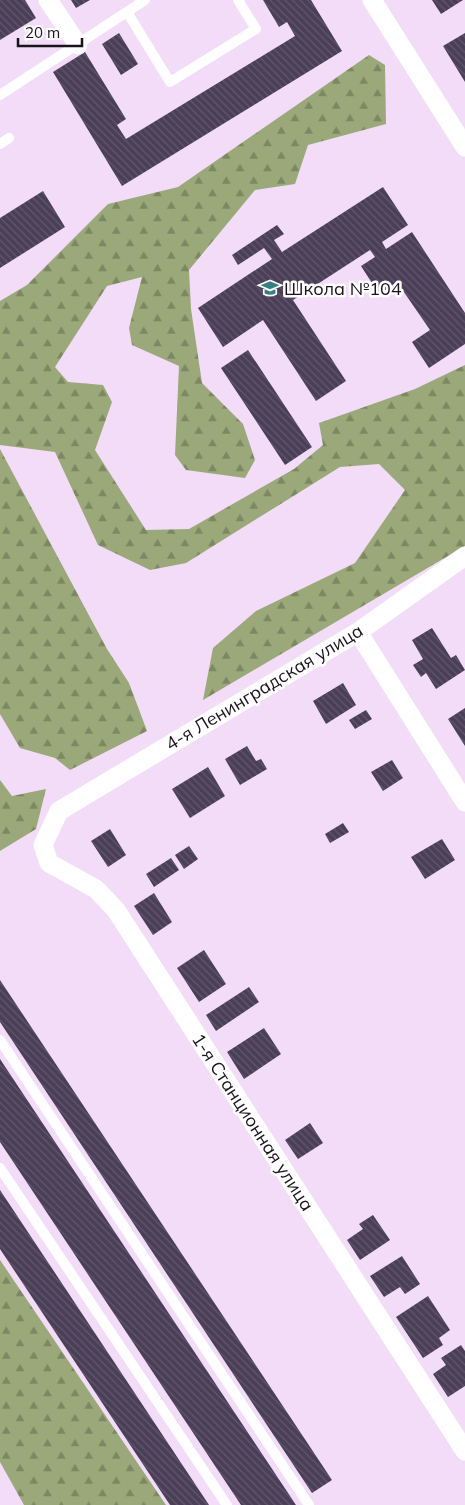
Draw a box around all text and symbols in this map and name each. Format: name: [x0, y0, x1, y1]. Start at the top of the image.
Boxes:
scale bar: [18, 15, 81, 47]
text: 20 m: [25, 23, 60, 42]
place label: Школа №104: [284, 277, 402, 300]
school or university icon: Школа №104: [260, 278, 280, 298]
street label: 4-я Ленинградская улица: [161, 619, 367, 755]
street label: 1-я Станционная улица: [187, 1029, 319, 1215]

